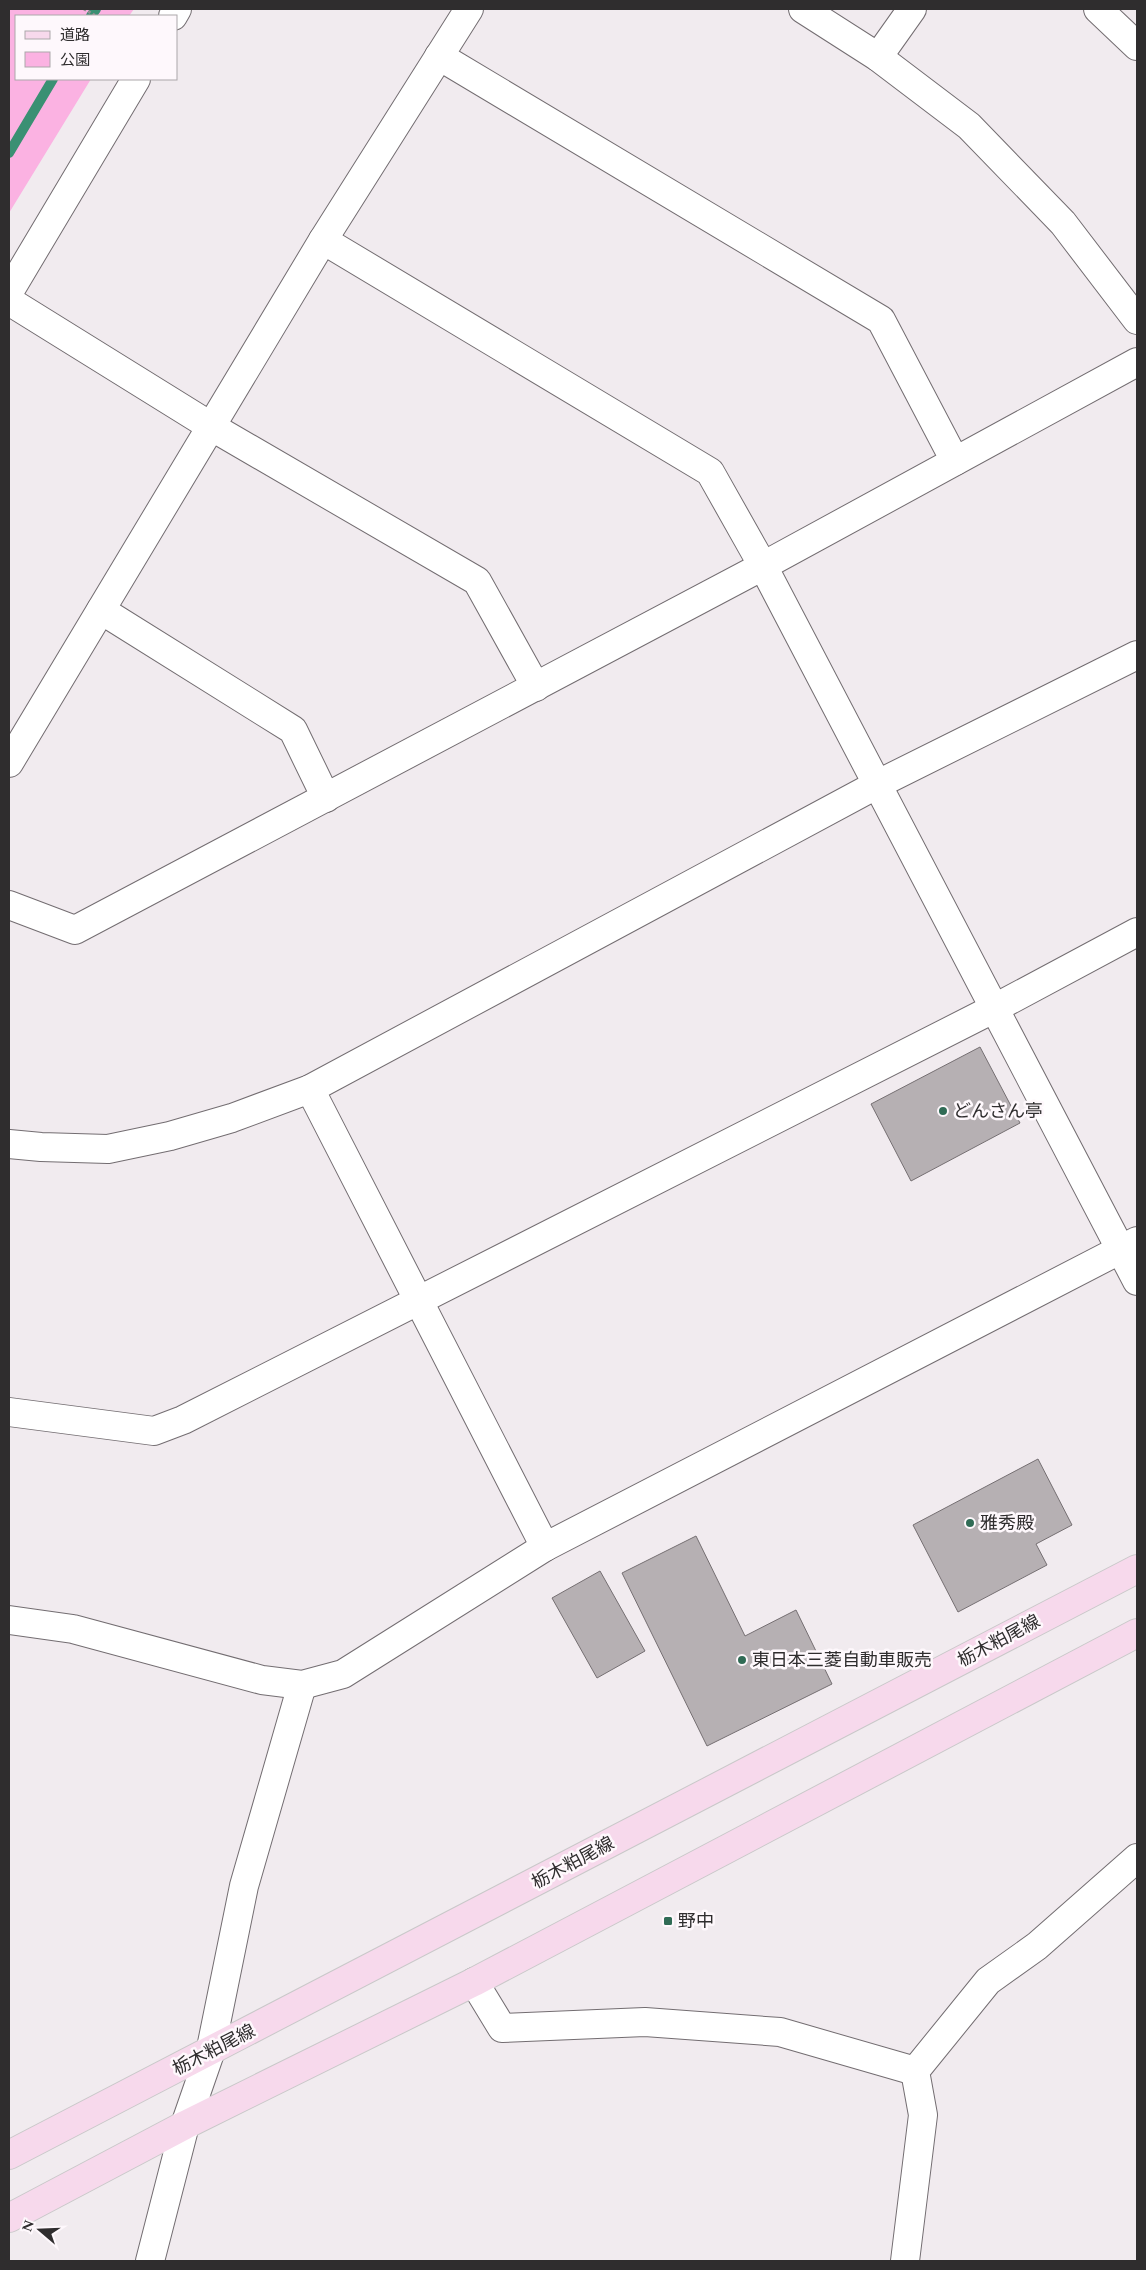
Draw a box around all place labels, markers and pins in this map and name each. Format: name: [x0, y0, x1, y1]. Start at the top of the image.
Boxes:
place label: どんさん亭: [953, 1098, 1043, 1125]
marker: どんさん亭: [937, 1105, 949, 1117]
place label: 雅秀殿: [980, 1510, 1034, 1537]
marker: 雅秀殿: [964, 1517, 976, 1529]
place label: 東日本三菱自動車販売: [752, 1647, 932, 1674]
marker: 東日本三菱自動車販売: [736, 1654, 748, 1666]
place label: 野中: [678, 1908, 714, 1935]
marker: 野中: [662, 1915, 674, 1927]

